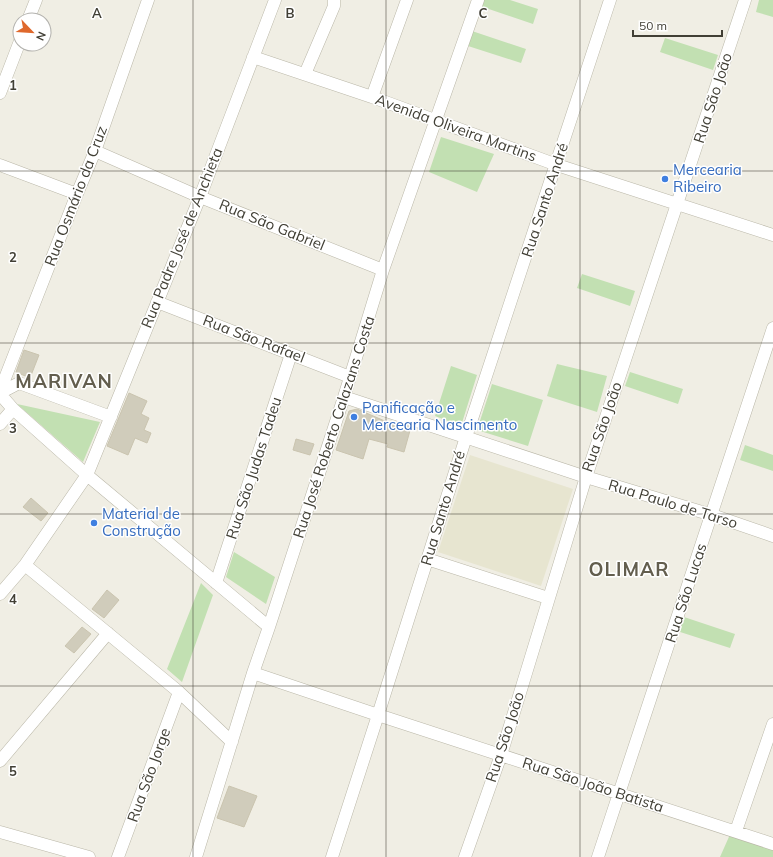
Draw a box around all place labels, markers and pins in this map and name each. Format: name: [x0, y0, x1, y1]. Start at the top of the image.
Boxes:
place label: Mercearia Ribeiro: [673, 160, 742, 196]
marker: Mercearia Ribeiro: [660, 174, 670, 184]
place label: Panificação e Mercearia Nascimento: [362, 398, 517, 434]
marker: Panificação e Mercearia Nascimento: [349, 412, 359, 422]
place label: Material de Construção: [102, 504, 181, 540]
marker: Material de Construção: [89, 518, 99, 528]

